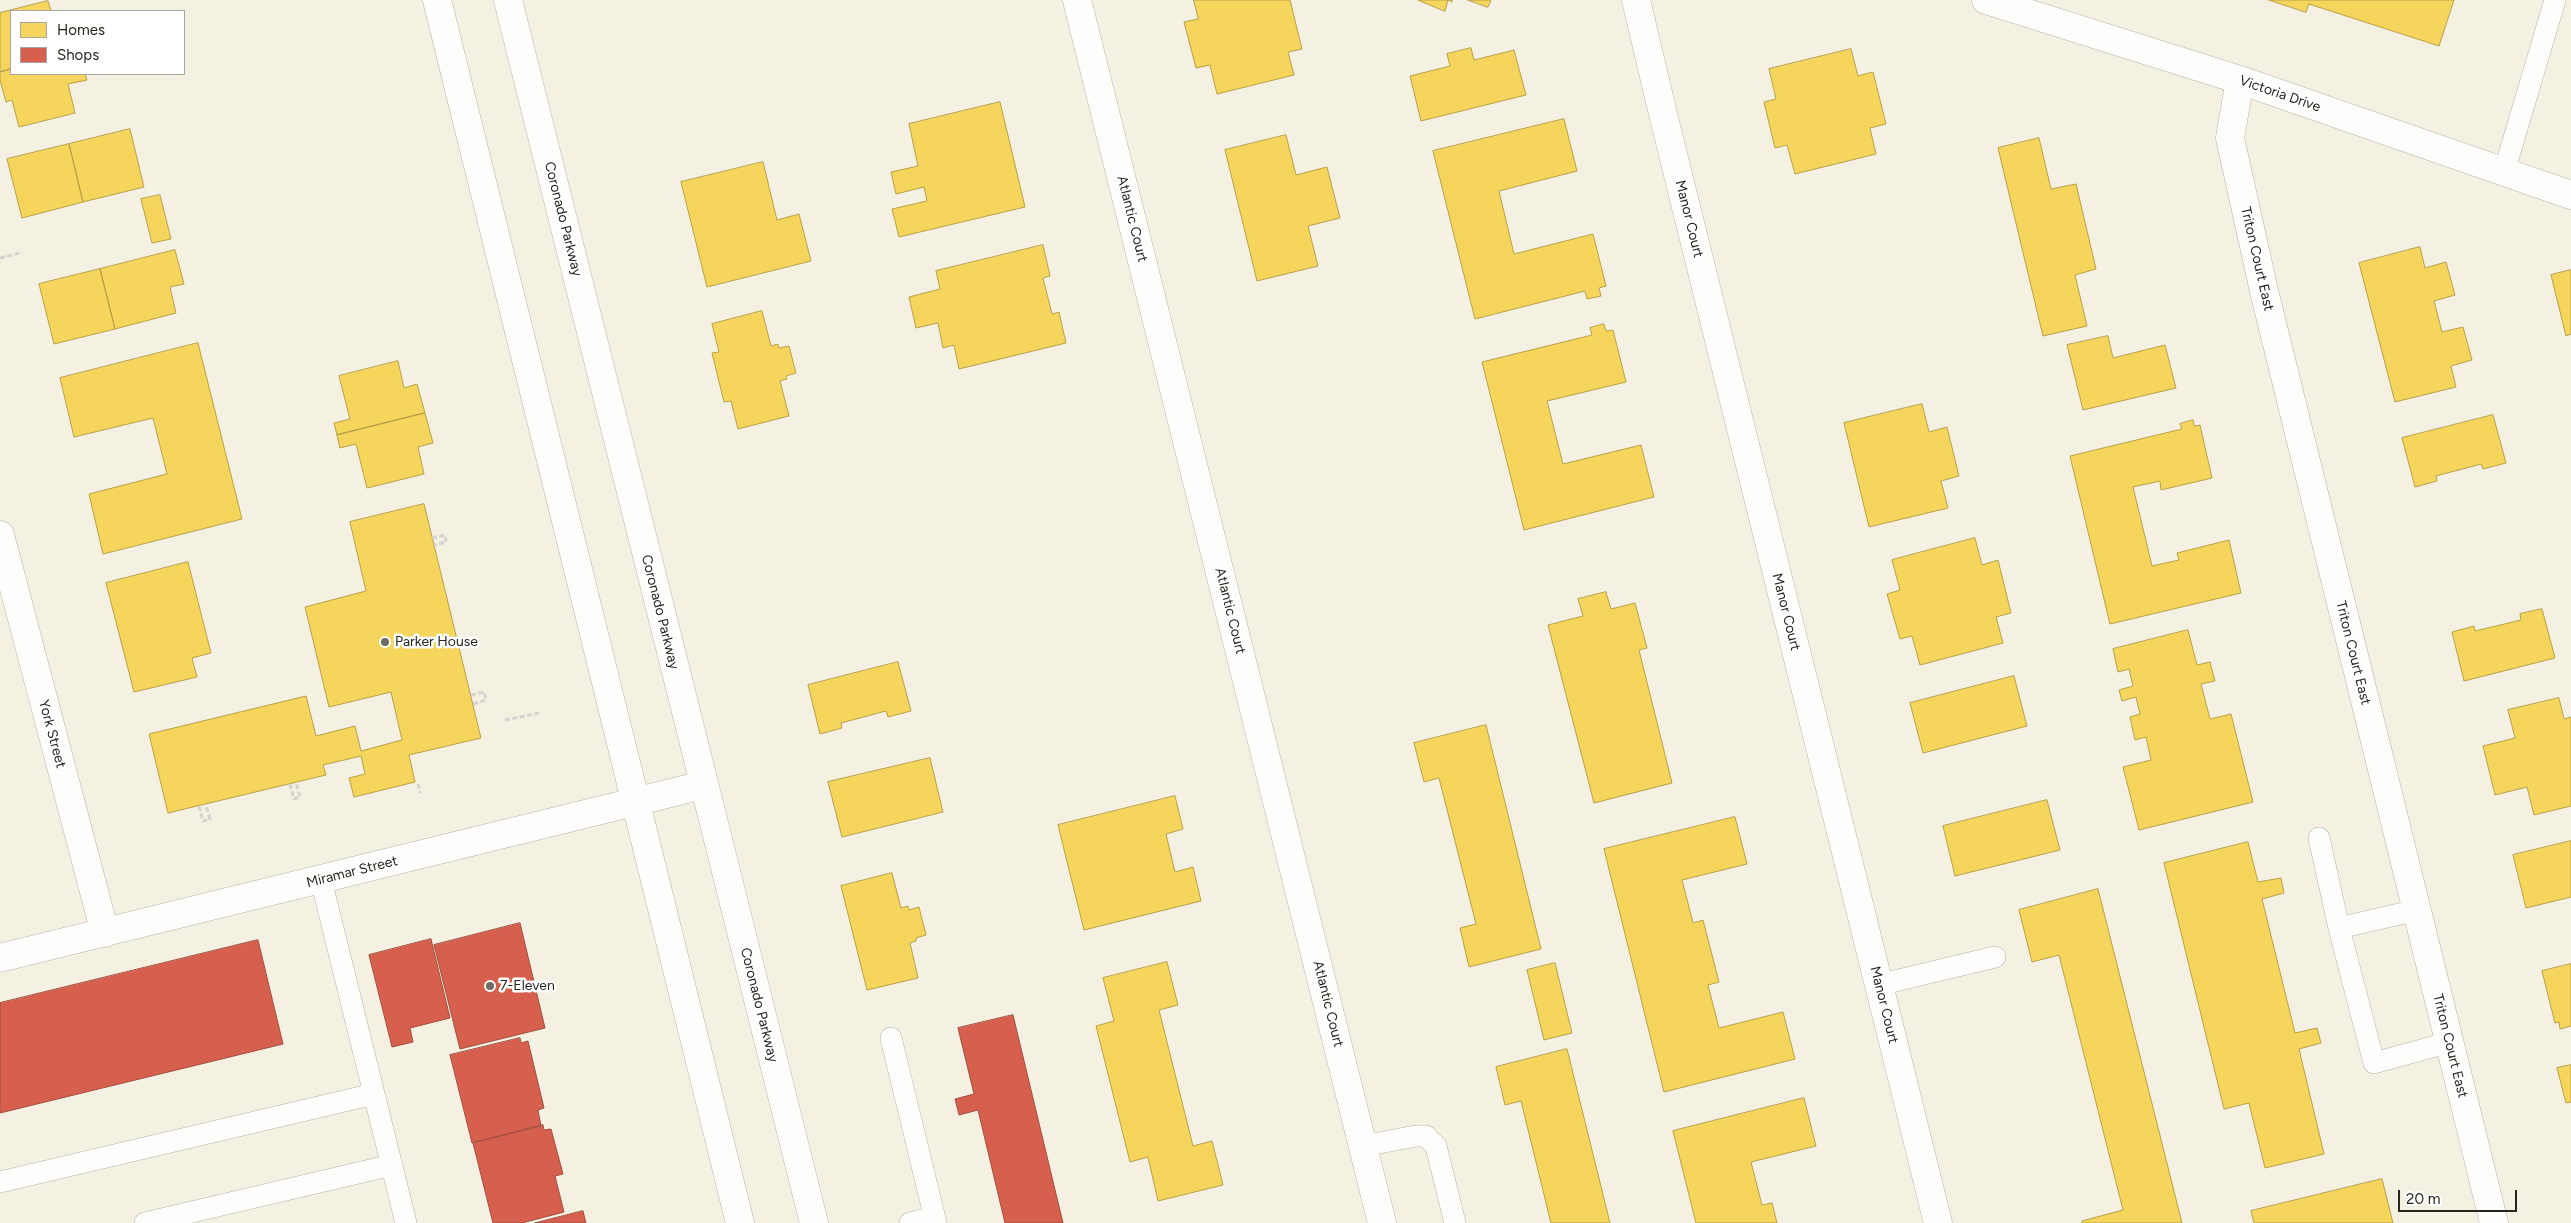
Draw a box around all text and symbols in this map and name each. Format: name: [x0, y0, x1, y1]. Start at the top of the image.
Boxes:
legend: [10, 10, 185, 75]
text: Homes: [57, 21, 105, 39]
text: Shops: [57, 46, 99, 64]
street label: Victoria Drive: [2237, 72, 2323, 116]
street label: Coronado Parkway: [541, 160, 585, 278]
street label: Atlantic Court: [1113, 174, 1151, 264]
street label: Manor Court: [1671, 179, 1707, 259]
street label: Triton Court East: [2237, 205, 2277, 313]
street label: Coronado Parkway: [638, 553, 682, 671]
street label: Atlantic Court: [1211, 566, 1249, 656]
street label: Manor Court: [1768, 572, 1804, 652]
street label: Triton Court East: [2332, 599, 2374, 707]
place label: Parker House: [395, 634, 478, 650]
marker: Parker House: [379, 636, 391, 648]
street label: York Street: [35, 698, 69, 770]
street label: Miramar Street: [305, 853, 399, 891]
street label: Coronado Parkway: [737, 946, 781, 1064]
street label: Atlantic Court: [1309, 959, 1347, 1049]
street label: Manor Court: [1866, 965, 1902, 1045]
place label: 7-Eleven: [500, 978, 555, 994]
marker: 7-Eleven: [484, 980, 496, 992]
street label: Triton Court East: [2429, 992, 2471, 1100]
scale bar: [2401, 1180, 2520, 1212]
text: 20 m: [2406, 1190, 2440, 1208]

